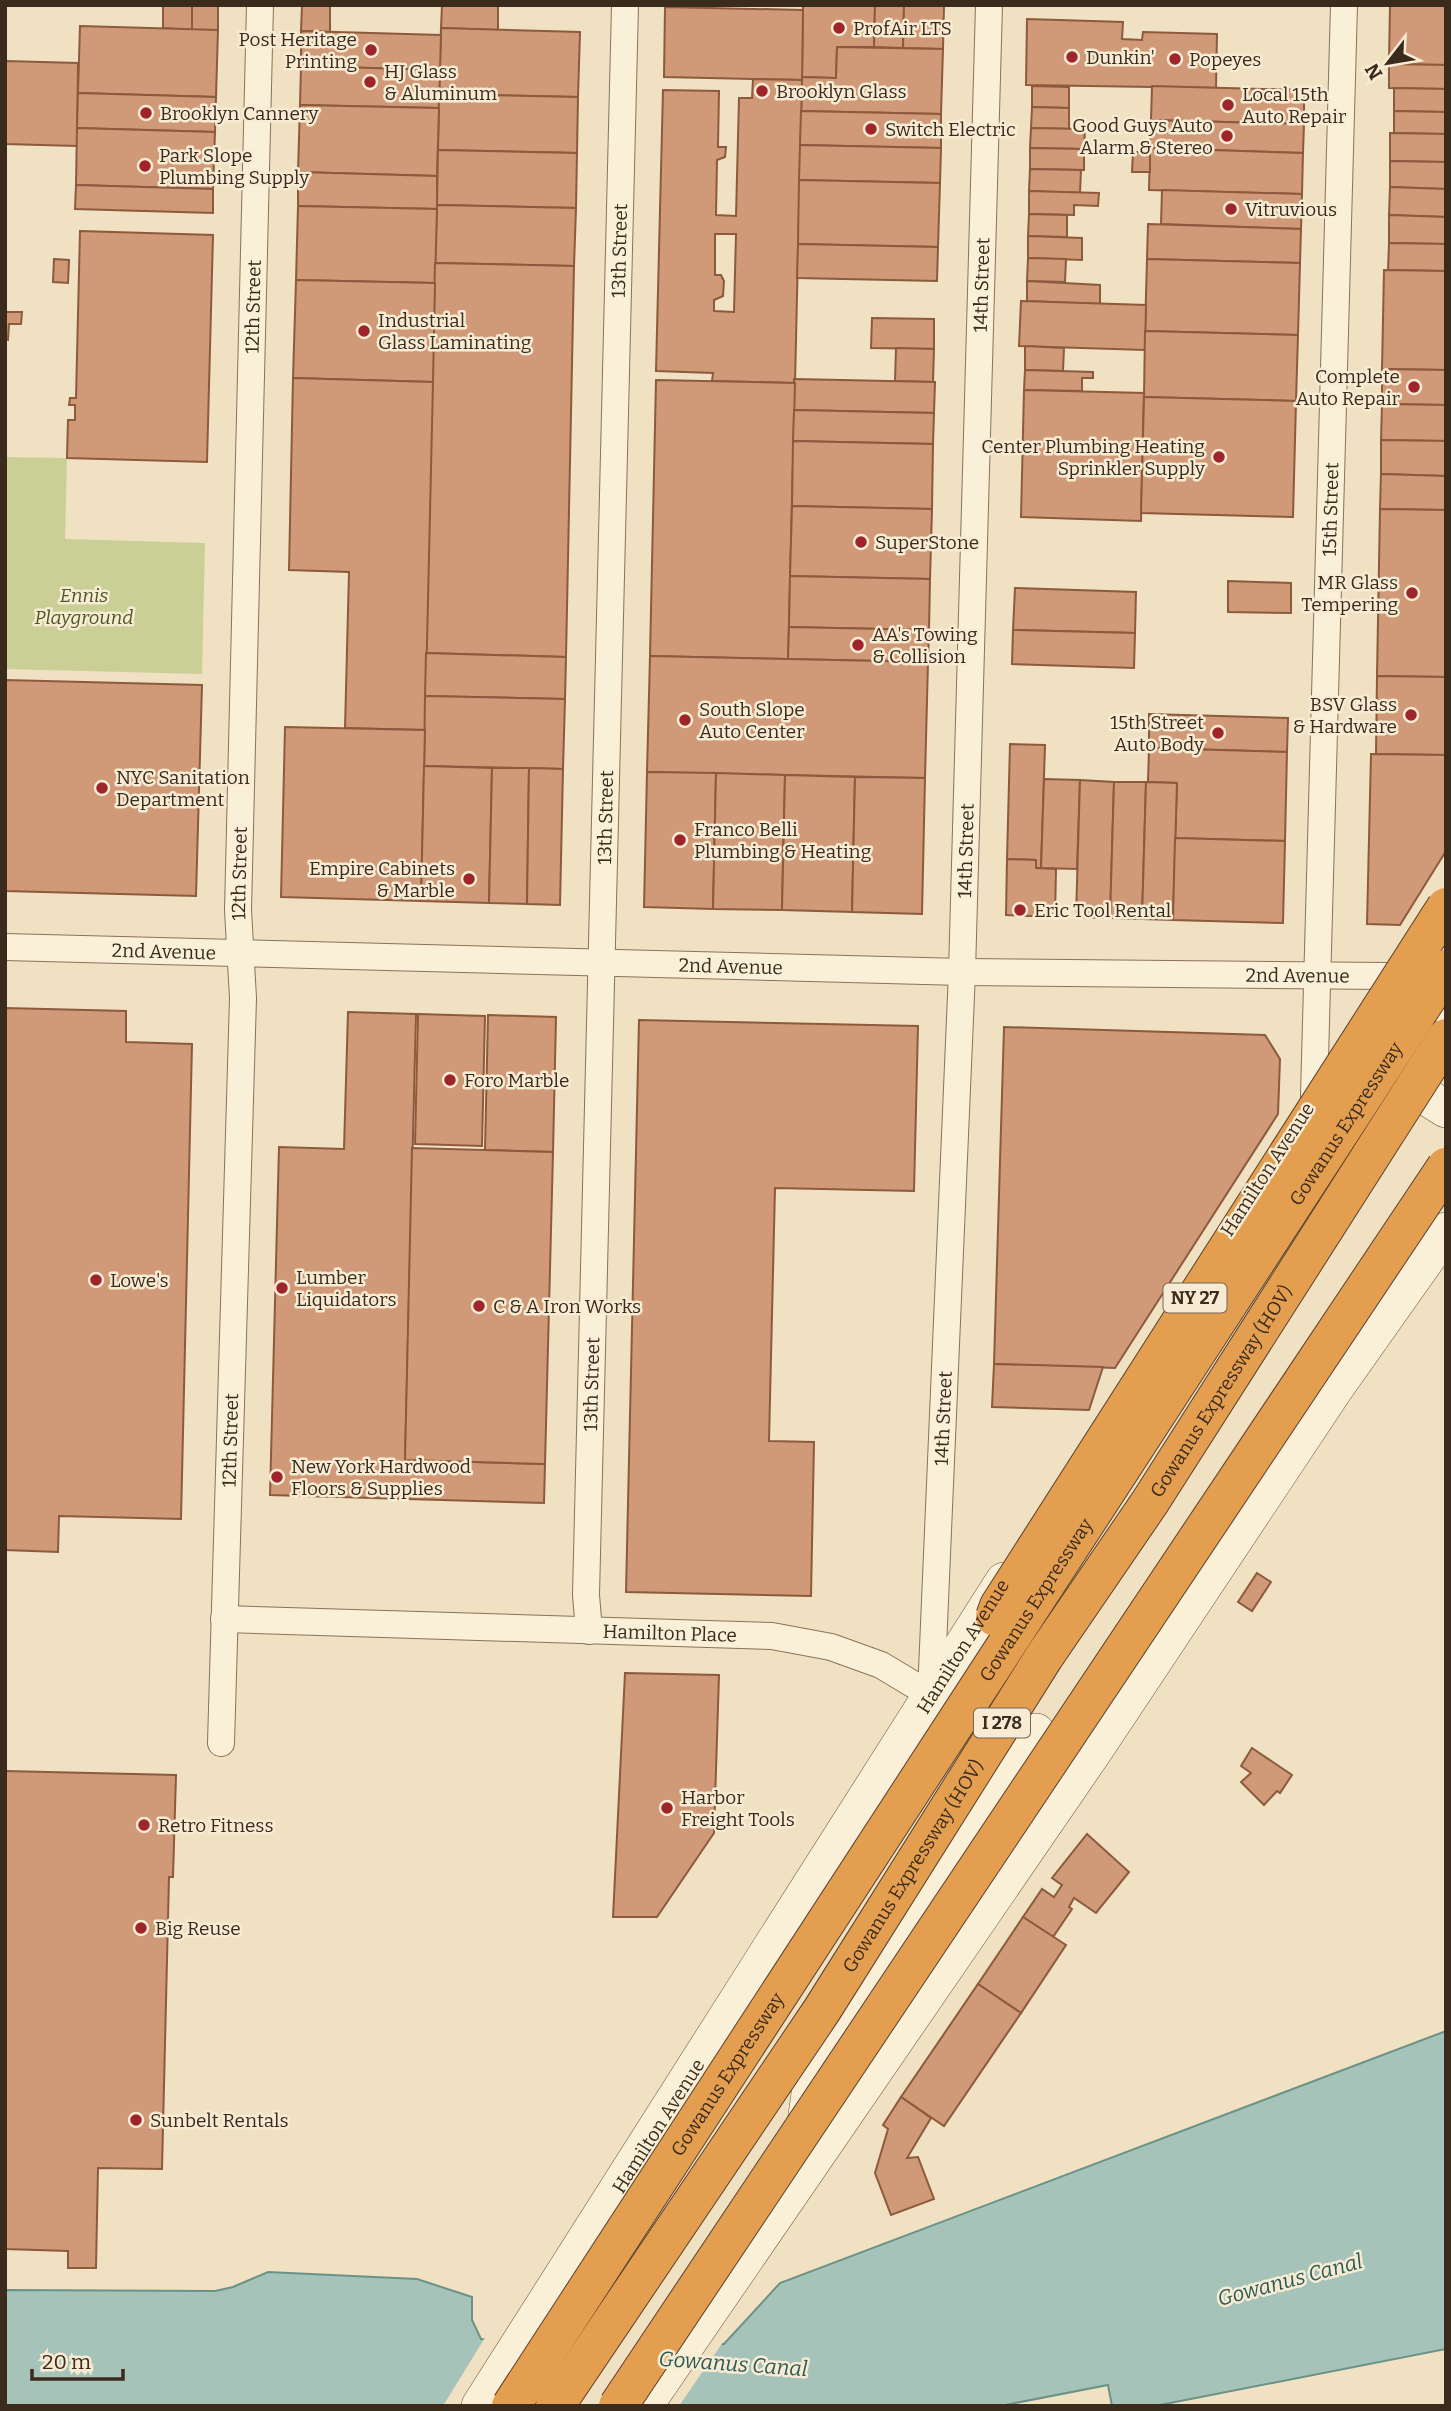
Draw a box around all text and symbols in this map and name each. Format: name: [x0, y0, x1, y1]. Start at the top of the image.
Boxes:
place label: ProfAir LTS: [853, 17, 952, 40]
marker: ProfAir LTS: [831, 20, 847, 36]
place label: Post Heritage Printing: [238, 28, 357, 73]
north arrow: [1353, 28, 1423, 98]
marker: Post Heritage Printing: [363, 42, 379, 58]
place label: Dunkin': [1086, 46, 1155, 69]
place label: Popeyes: [1189, 48, 1261, 71]
marker: Dunkin': [1064, 49, 1080, 65]
marker: Popeyes: [1167, 51, 1183, 67]
text: N: [1360, 59, 1387, 84]
place label: HJ Glass & Aluminum: [384, 60, 497, 105]
marker: HJ Glass & Aluminum: [362, 74, 378, 90]
place label: Brooklyn Glass: [776, 80, 907, 103]
marker: Brooklyn Glass: [754, 83, 770, 99]
place label: Local 15th Auto Repair: [1242, 83, 1347, 128]
marker: Local 15th Auto Repair: [1220, 97, 1236, 113]
place label: Brooklyn Cannery: [160, 102, 319, 125]
marker: Brooklyn Cannery: [138, 105, 154, 121]
place label: Good Guys Auto Alarm & Stereo: [1072, 114, 1213, 159]
place label: Switch Electric: [885, 118, 1016, 141]
marker: Switch Electric: [863, 121, 879, 137]
marker: Good Guys Auto Alarm & Stereo: [1219, 128, 1235, 144]
place label: Park Slope Plumbing Supply: [159, 144, 310, 189]
marker: Park Slope Plumbing Supply: [137, 158, 153, 174]
place label: Vitruvious: [1245, 198, 1337, 221]
marker: Vitruvious: [1223, 201, 1239, 217]
street label: 13th Street: [607, 203, 632, 298]
street label: 14th Street: [969, 237, 995, 333]
street label: 12th Street: [241, 259, 266, 354]
place label: Industrial Glass Laminating: [378, 309, 532, 354]
marker: Industrial Glass Laminating: [356, 323, 372, 339]
place label: Complete Auto Repair: [1296, 365, 1401, 410]
marker: Complete Auto Repair: [1406, 379, 1422, 395]
place label: Center Plumbing Heating Sprinkler Supply: [981, 435, 1206, 480]
marker: Center Plumbing Heating Sprinkler Supply: [1211, 449, 1227, 465]
street label: 15th Street: [1318, 462, 1343, 557]
place label: SuperStone: [875, 531, 979, 554]
marker: SuperStone: [853, 534, 869, 550]
place label: MR Glass Tempering: [1301, 571, 1398, 616]
park label: Ennis Playground: [35, 584, 133, 629]
marker: MR Glass Tempering: [1404, 585, 1420, 601]
place label: AA's Towing & Collision: [872, 623, 978, 668]
marker: AA's Towing & Collision: [850, 637, 866, 653]
place label: BSV Glass & Hardware: [1292, 693, 1397, 738]
place label: South Slope Auto Center: [699, 698, 805, 743]
marker: BSV Glass & Hardware: [1403, 707, 1419, 723]
place label: 15th Street Auto Body: [1110, 711, 1205, 756]
marker: South Slope Auto Center: [677, 712, 693, 728]
marker: 15th Street Auto Body: [1210, 725, 1226, 741]
place label: NYC Sanitation Department: [116, 766, 250, 811]
street label: 13th Street: [593, 770, 618, 865]
marker: NYC Sanitation Department: [94, 780, 110, 796]
street label: 14th Street: [953, 803, 979, 898]
place label: Franco Belli Plumbing & Heating: [694, 818, 872, 863]
street label: 12th Street: [227, 826, 252, 921]
marker: Franco Belli Plumbing & Heating: [672, 832, 688, 848]
place label: Empire Cabinets & Marble: [309, 857, 455, 902]
marker: Empire Cabinets & Marble: [461, 871, 477, 887]
place label: Eric Tool Rental: [1034, 899, 1171, 922]
marker: Eric Tool Rental: [1012, 902, 1028, 918]
street label: 2nd Avenue: [111, 939, 216, 965]
street label: 2nd Avenue: [678, 954, 783, 979]
street label: 2nd Avenue: [1245, 964, 1350, 988]
street label: Gowanus Expressway: [1284, 1037, 1408, 1210]
place label: Foro Marble: [464, 1069, 569, 1092]
marker: Foro Marble: [442, 1072, 458, 1088]
street label: Hamilton Avenue: [1216, 1098, 1319, 1240]
place label: Lumber Liquidators: [296, 1266, 396, 1311]
place label: Lowe's: [110, 1269, 169, 1292]
marker: Lowe's: [88, 1272, 104, 1288]
marker: Lumber Liquidators: [274, 1280, 290, 1296]
street label: Gowanus Expressway (HOV): [1145, 1281, 1297, 1502]
road number: NY 27: [1164, 1283, 1226, 1312]
place label: C & A Iron Works: [493, 1295, 641, 1318]
marker: C & A Iron Works: [471, 1298, 487, 1314]
street label: 13th Street: [579, 1337, 604, 1432]
street label: 14th Street: [930, 1370, 957, 1466]
street label: 12th Street: [218, 1393, 243, 1488]
place label: New York Hardwood Floors & Supplies: [291, 1455, 471, 1500]
marker: New York Hardwood Floors & Supplies: [269, 1469, 285, 1485]
street label: Gowanus Expressway: [975, 1513, 1098, 1686]
street label: Hamilton Avenue: [912, 1575, 1014, 1718]
street label: Hamilton Place: [602, 1620, 737, 1647]
road number: I 278: [974, 1708, 1030, 1738]
street label: Gowanus Expressway (HOV): [838, 1755, 989, 1977]
place label: Harbor Freight Tools: [681, 1786, 795, 1831]
marker: Harbor Freight Tools: [659, 1800, 675, 1816]
place label: Retro Fitness: [158, 1814, 274, 1837]
marker: Retro Fitness: [136, 1817, 152, 1833]
place label: Big Reuse: [155, 1917, 241, 1940]
marker: Big Reuse: [133, 1920, 149, 1936]
street label: Gowanus Expressway: [666, 1988, 789, 2160]
street label: Hamilton Avenue: [607, 2055, 710, 2198]
place label: Sunbelt Rentals: [150, 2109, 289, 2132]
marker: Sunbelt Rentals: [128, 2112, 144, 2128]
water label: Gowanus Canal: [1215, 2248, 1366, 2312]
scale bar: [32, 2338, 122, 2382]
water label: Gowanus Canal: [658, 2346, 809, 2382]
text: 20 m: [42, 2349, 91, 2375]

